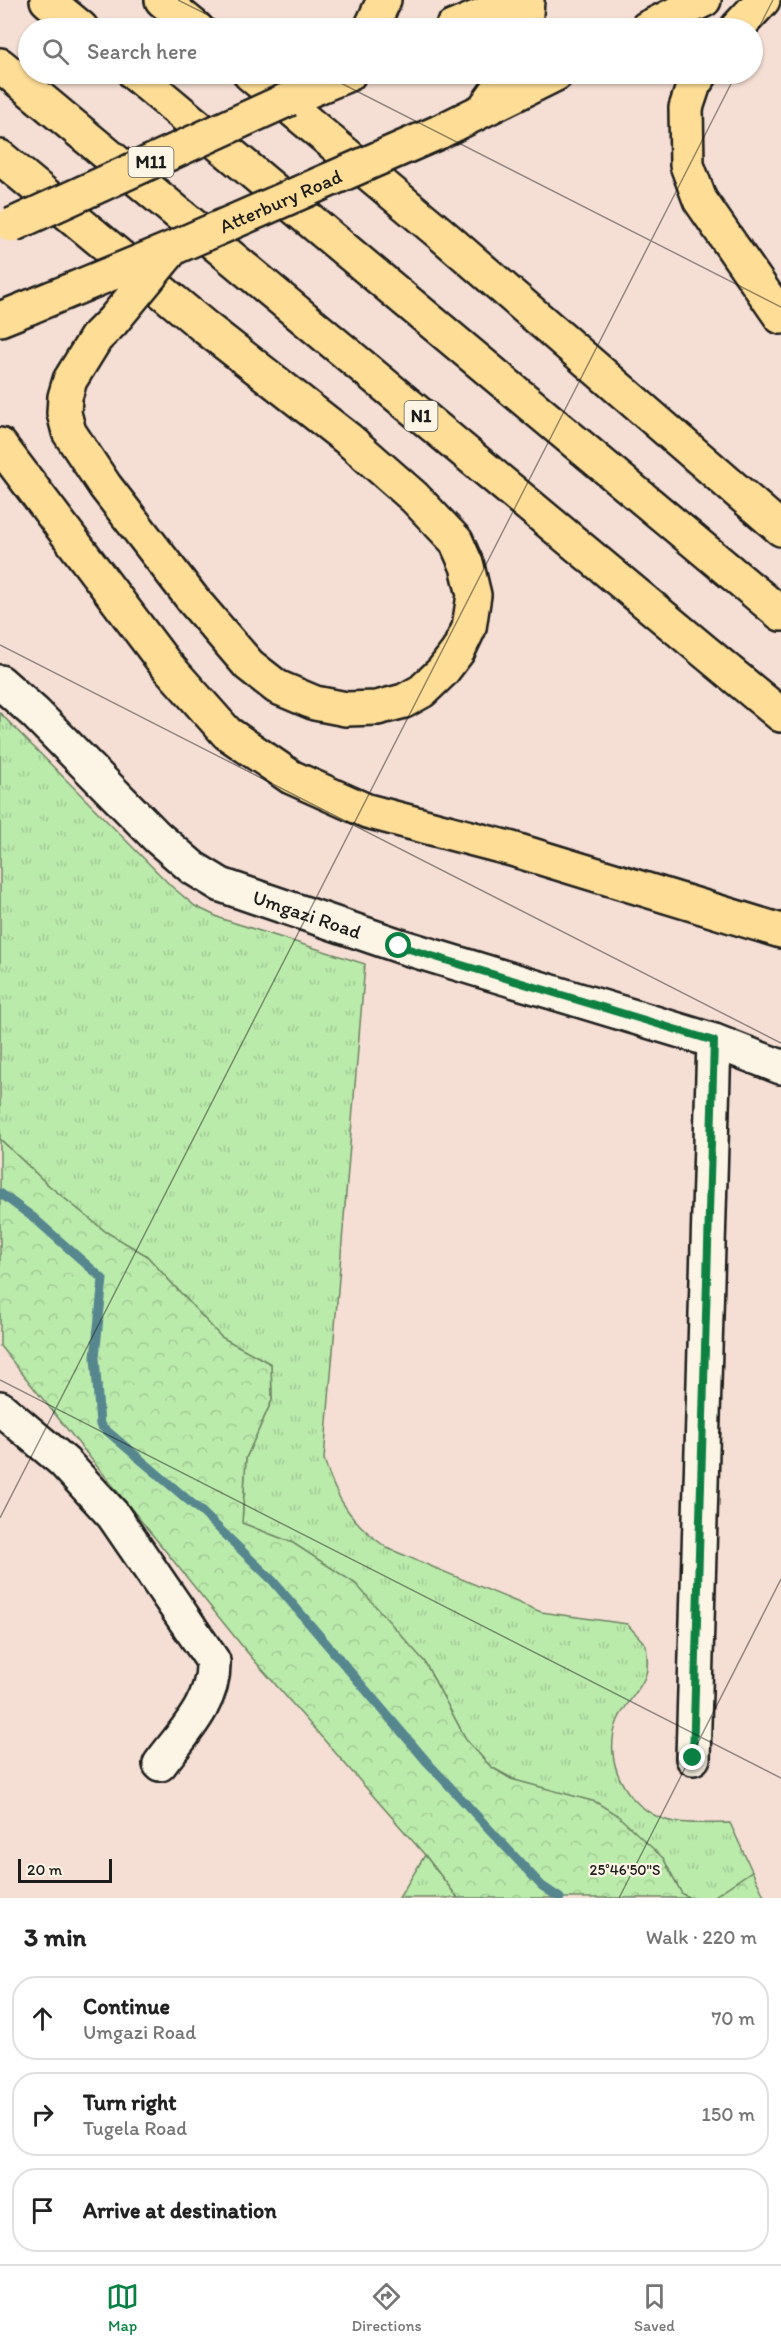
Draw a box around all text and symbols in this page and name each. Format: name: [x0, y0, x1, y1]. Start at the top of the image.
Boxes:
search box: [18, 18, 763, 84]
icon: search: [39, 35, 72, 68]
text: Search here: [87, 38, 197, 65]
road number: M11: [128, 147, 174, 177]
street label: Atterbury Road: [216, 164, 346, 238]
road number: N1: [404, 401, 438, 431]
street label: Umgazi Road: [250, 885, 365, 944]
route start: [385, 932, 411, 958]
route end: [679, 1744, 705, 1770]
scale bar: [18, 1856, 112, 1884]
text: 20 m: [27, 1860, 62, 1879]
text: 25°46'50"S: [590, 1861, 660, 1879]
text: 3 min: [24, 1921, 86, 1953]
text: Walk · 220 m: [646, 1925, 757, 1949]
text: Continue: [83, 1993, 170, 2020]
icon: ahead: [26, 2002, 59, 2035]
text: 70 m: [711, 2006, 755, 2030]
text: Umgazi Road: [83, 2020, 196, 2044]
text: Turn right: [83, 2089, 177, 2116]
icon: right: [26, 2098, 59, 2131]
text: 150 m: [702, 2102, 755, 2126]
text: Tugela Road: [83, 2116, 187, 2140]
icon: arrive: [26, 2194, 59, 2227]
text: Arrive at destination: [83, 2197, 277, 2224]
tab: Map: [106, 2280, 139, 2335]
tab: Directions: [351, 2280, 422, 2335]
tab: Saved: [634, 2280, 675, 2335]

